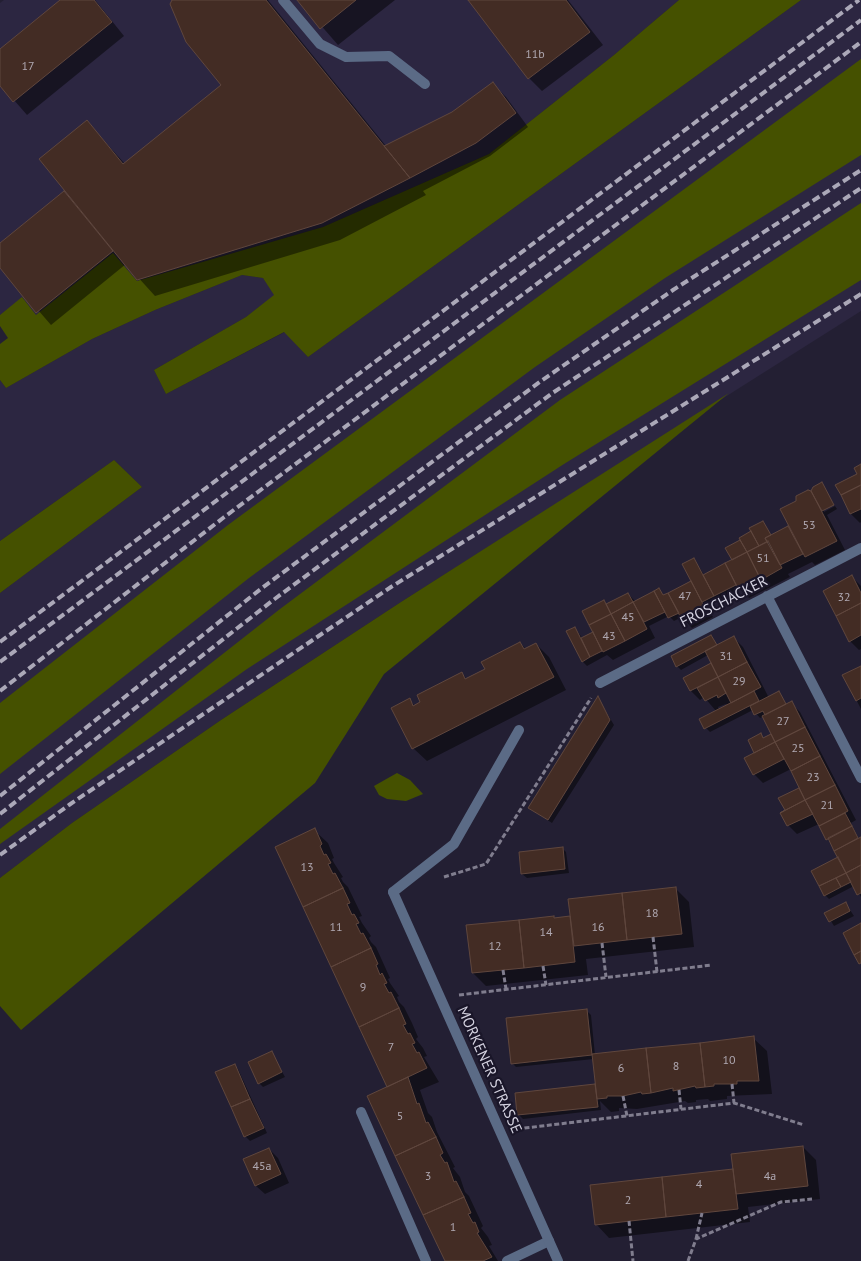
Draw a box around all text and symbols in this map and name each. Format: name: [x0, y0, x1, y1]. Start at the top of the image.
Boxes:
house number: 11b: [525, 48, 545, 62]
house number: 17: [21, 60, 35, 74]
house number: 53: [802, 519, 816, 533]
house number: 51: [756, 552, 770, 566]
street label: FROSCHACKER: [677, 572, 771, 632]
house number: 47: [678, 590, 692, 604]
house number: 32: [837, 591, 851, 605]
house number: 45: [621, 611, 635, 625]
house number: 43: [602, 630, 616, 644]
house number: 31: [719, 650, 733, 664]
house number: 29: [732, 675, 746, 689]
house number: 27: [776, 715, 790, 729]
house number: 25: [791, 742, 805, 756]
house number: 23: [806, 771, 820, 785]
house number: 21: [820, 799, 834, 813]
house number: 13: [300, 861, 314, 875]
house number: 18: [645, 907, 659, 921]
house number: 11: [329, 921, 343, 935]
house number: 16: [591, 921, 605, 935]
house number: 14: [539, 926, 553, 940]
house number: 12: [488, 940, 502, 954]
house number: 9: [360, 981, 366, 995]
street label: MORKENER STRASSE: [453, 1004, 525, 1136]
house number: 7: [388, 1041, 394, 1055]
house number: 10: [722, 1054, 736, 1068]
house number: 8: [673, 1060, 679, 1074]
house number: 6: [618, 1062, 624, 1076]
house number: 5: [397, 1110, 403, 1124]
house number: 45a: [252, 1160, 272, 1174]
house number: 3: [425, 1170, 431, 1184]
house number: 4a: [764, 1170, 776, 1184]
house number: 4: [696, 1178, 702, 1192]
house number: 2: [625, 1194, 631, 1208]
house number: 1: [450, 1221, 456, 1235]

